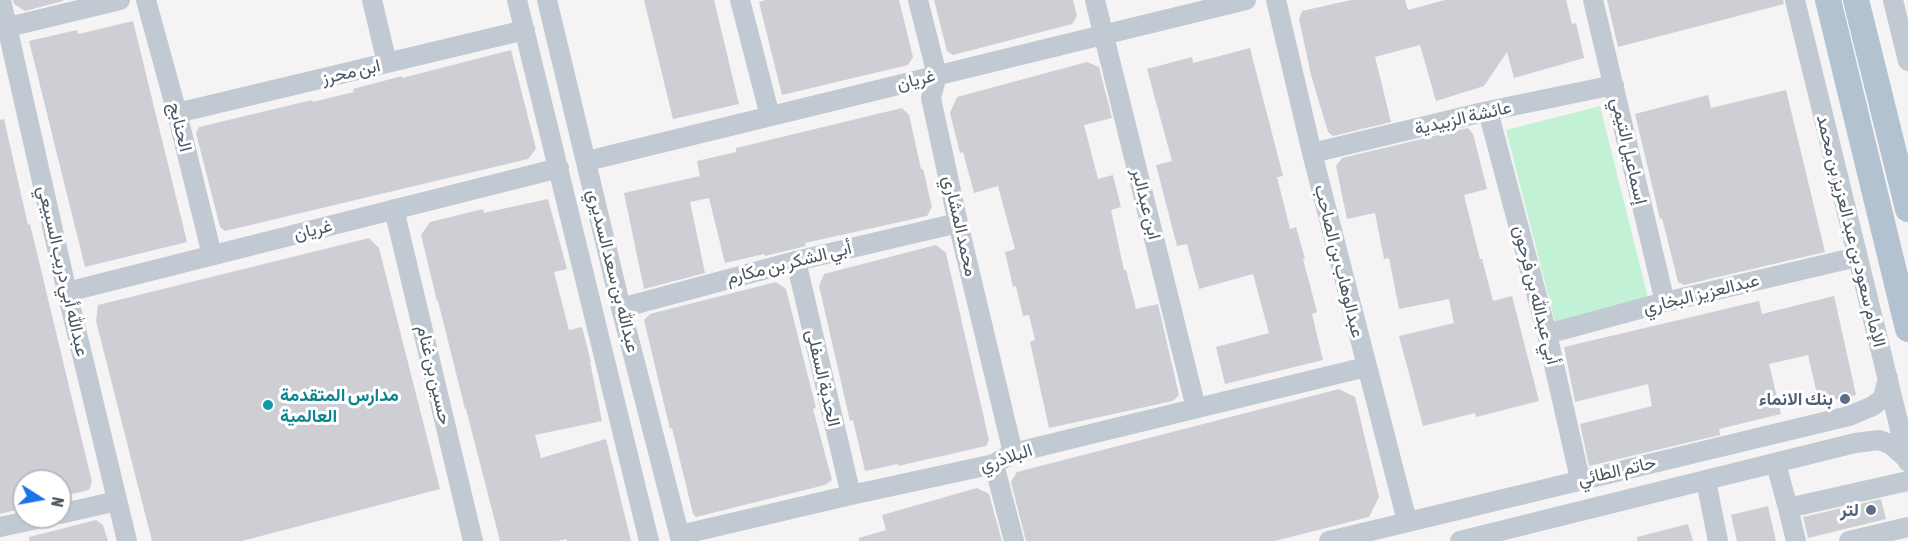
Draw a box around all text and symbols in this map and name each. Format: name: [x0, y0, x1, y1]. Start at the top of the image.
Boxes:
street label: ابن محرز: [320, 55, 382, 89]
street label: غريان: [895, 65, 937, 95]
street label: إسماعيل التيمي: [1606, 95, 1652, 207]
street label: عائشة الزبيدية: [1412, 96, 1514, 140]
street label: الحنابج: [163, 100, 197, 154]
street label: الإمام سعود بن عبد العزيز بن محمد: [1812, 113, 1890, 349]
street label: ابن عبدالبر: [1127, 166, 1165, 242]
street label: محمد المشاري: [938, 174, 982, 278]
street label: عبدالوهاب بن الصاحب: [1310, 182, 1368, 340]
street label: عبدالله أبي دريب السبيعي: [33, 184, 93, 358]
street label: عبدالله بن سعد السديري: [582, 187, 644, 355]
street label: غريان: [292, 215, 334, 245]
street label: أبي عبدالله بن فرحون: [1508, 223, 1564, 367]
street label: أبي الشكر بن مكارم: [724, 237, 854, 289]
street label: عبدالعزيز البخاري: [1641, 269, 1761, 319]
street label: حسين بن غنام: [412, 323, 456, 427]
street label: الحدبة السفلى: [801, 327, 845, 429]
place label: مدارس المتقدمة العالمية: [280, 384, 399, 426]
place label: بنك الانماء: [1759, 388, 1833, 410]
marker: بنك الانماء: [1838, 392, 1852, 406]
marker: مدارس المتقدمة العالمية: [261, 398, 275, 412]
street label: البلاذري: [977, 439, 1035, 477]
street label: حاتم الطائي: [1576, 452, 1658, 490]
north arrow: [12, 469, 72, 529]
text: N: [48, 496, 67, 508]
place label: لتر: [1840, 499, 1859, 521]
marker: لتر: [1864, 503, 1878, 517]

